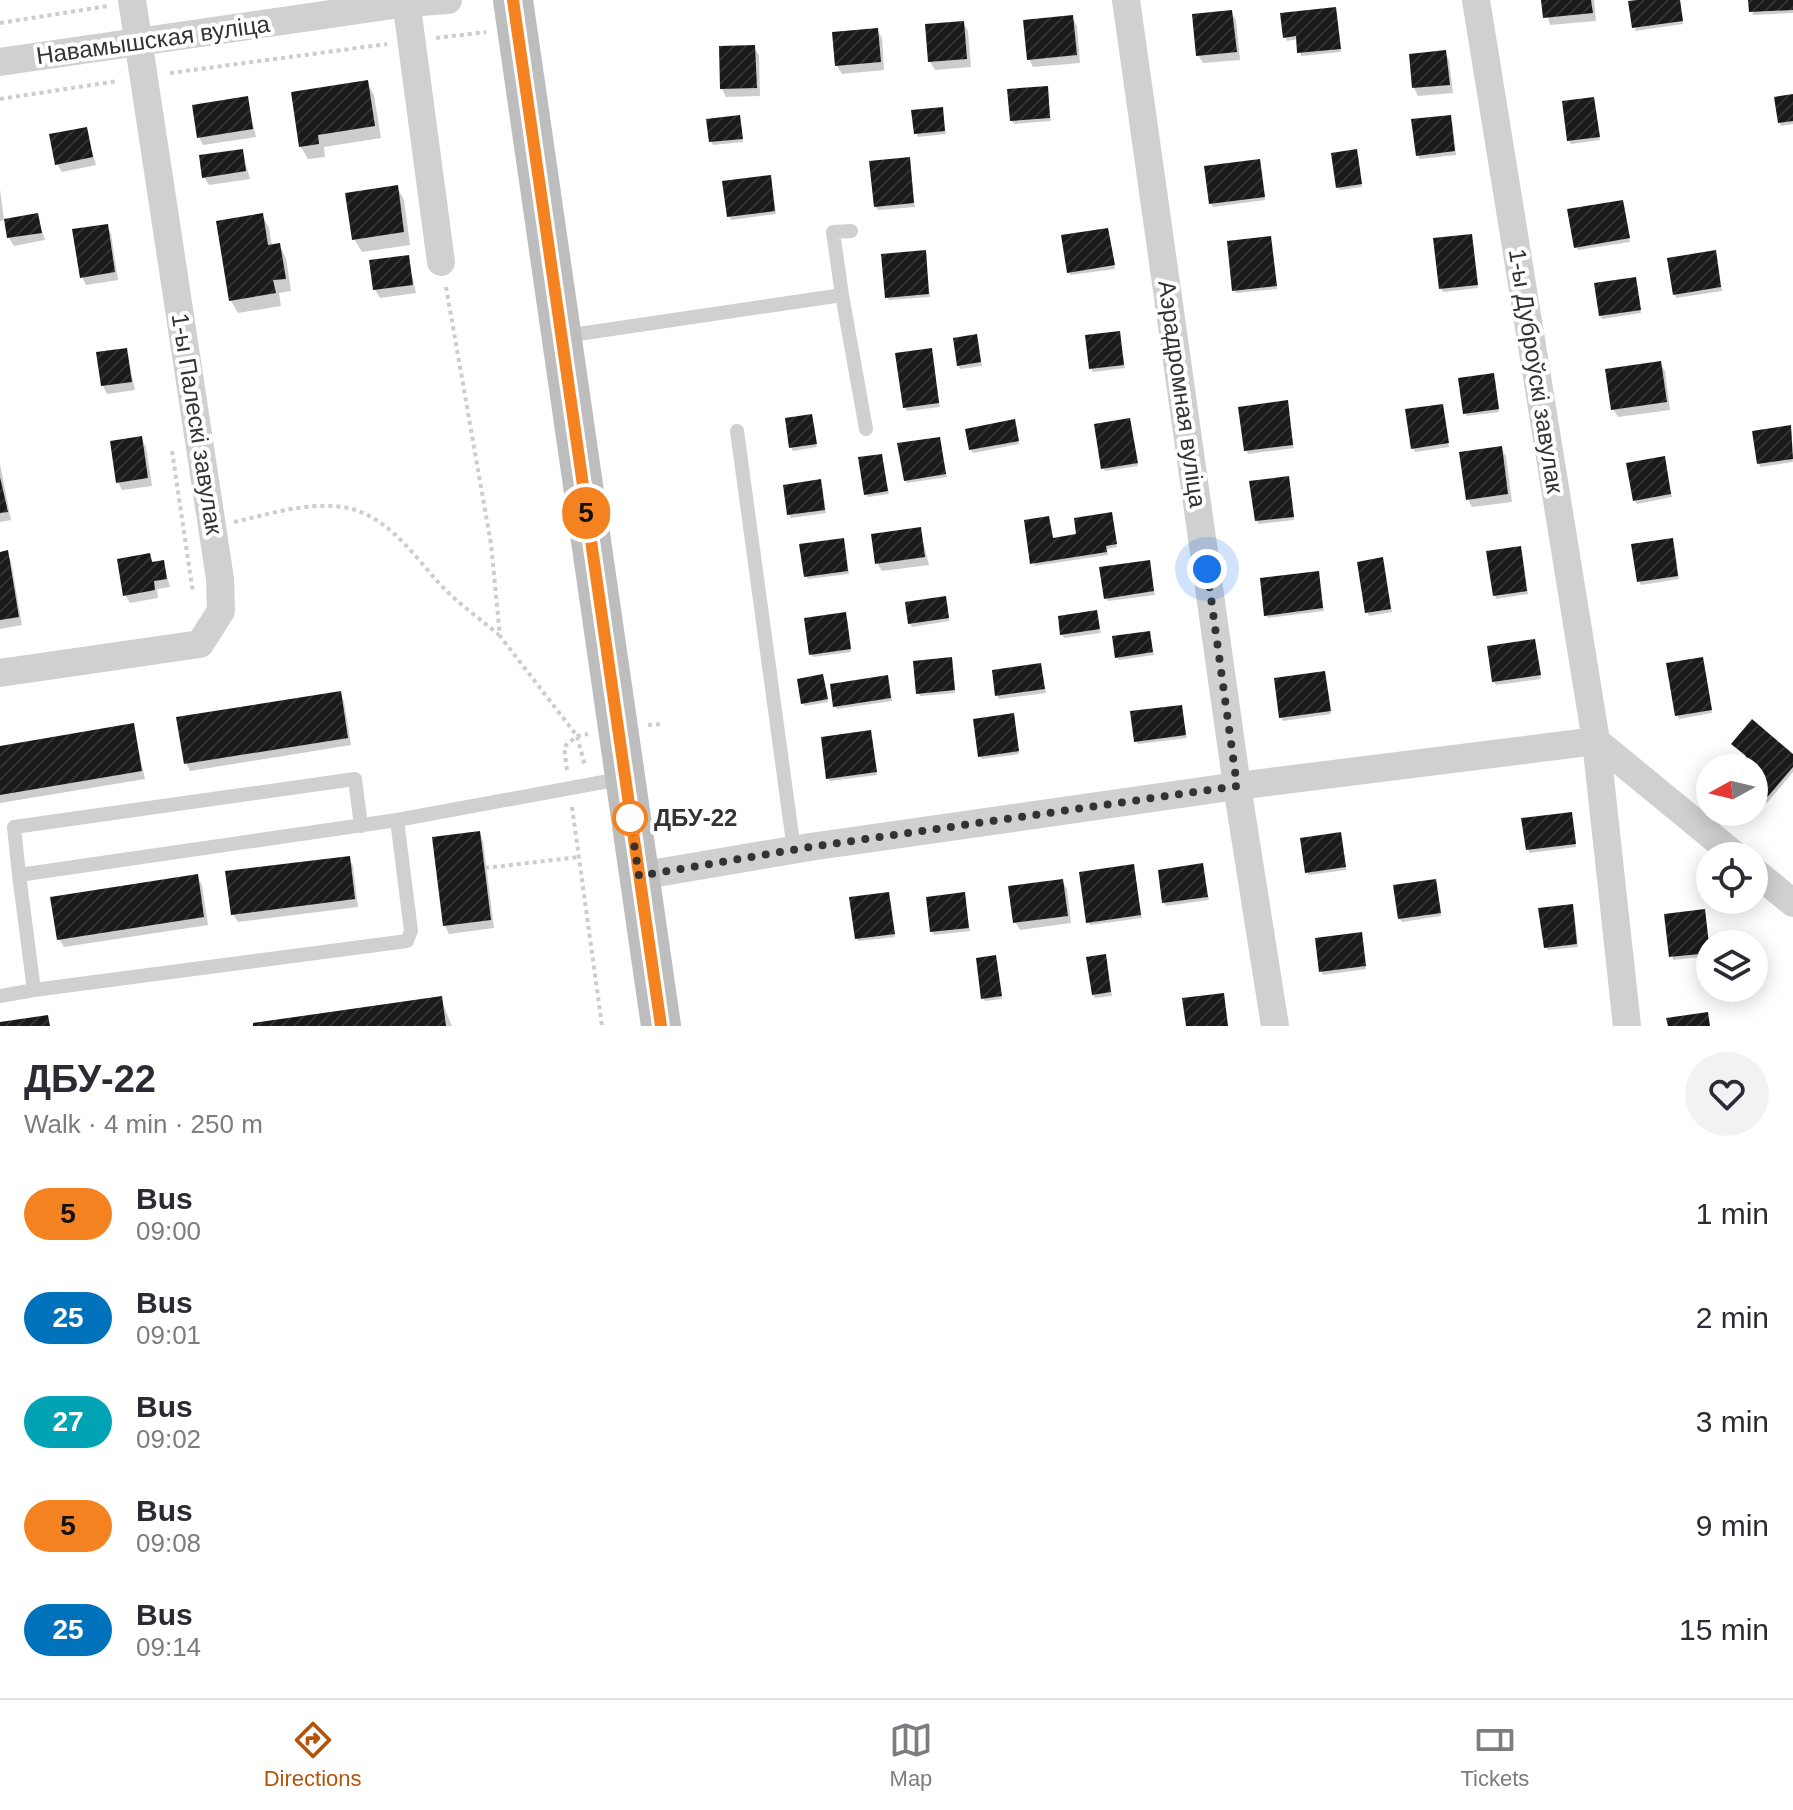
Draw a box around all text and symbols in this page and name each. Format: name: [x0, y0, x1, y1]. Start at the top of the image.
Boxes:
street label: Навамышская вуліца: [34, 10, 272, 69]
street label: 1-ы Дуброўскі завулак: [1504, 247, 1569, 496]
street label: Аэрадромная вуліца: [1153, 279, 1212, 510]
street label: 1-ы Палескі завулак: [167, 311, 228, 537]
line badge: 5: [560, 487, 612, 539]
text: 5: [578, 497, 594, 528]
your location: [1187, 549, 1227, 589]
north arrow: [1696, 754, 1768, 826]
map controls: [1696, 754, 1768, 1002]
marker: ДБУ-22: [613, 801, 647, 835]
place label: ДБУ-22: [654, 804, 737, 831]
button: locate: [1696, 842, 1768, 914]
button: layers: [1696, 930, 1768, 1002]
button: heart: [1685, 1052, 1769, 1136]
text: ДБУ-22: [24, 1058, 156, 1100]
text: Walk · 4 min · 250 m: [24, 1109, 263, 1139]
text: Bus: [136, 1182, 193, 1215]
text: 1 min: [1696, 1197, 1769, 1230]
text: 5: [60, 1198, 76, 1229]
text: 09:00: [136, 1216, 201, 1246]
text: Bus: [136, 1286, 193, 1319]
text: 2 min: [1696, 1301, 1769, 1334]
text: 25: [52, 1302, 84, 1333]
text: 09:01: [136, 1320, 201, 1350]
text: Bus: [136, 1390, 193, 1423]
text: 3 min: [1696, 1405, 1769, 1438]
text: 27: [52, 1406, 84, 1437]
text: 09:02: [136, 1424, 201, 1454]
text: Bus: [136, 1494, 193, 1527]
text: 9 min: [1696, 1509, 1769, 1542]
text: 5: [60, 1510, 76, 1541]
text: 09:08: [136, 1528, 201, 1558]
text: Bus: [136, 1598, 193, 1631]
text: 15 min: [1679, 1613, 1769, 1646]
text: 25: [52, 1614, 84, 1645]
text: 09:14: [136, 1632, 201, 1662]
tab: Directions: [264, 1718, 362, 1792]
tab: Map: [889, 1718, 933, 1792]
tab: Tickets: [1460, 1718, 1529, 1792]

